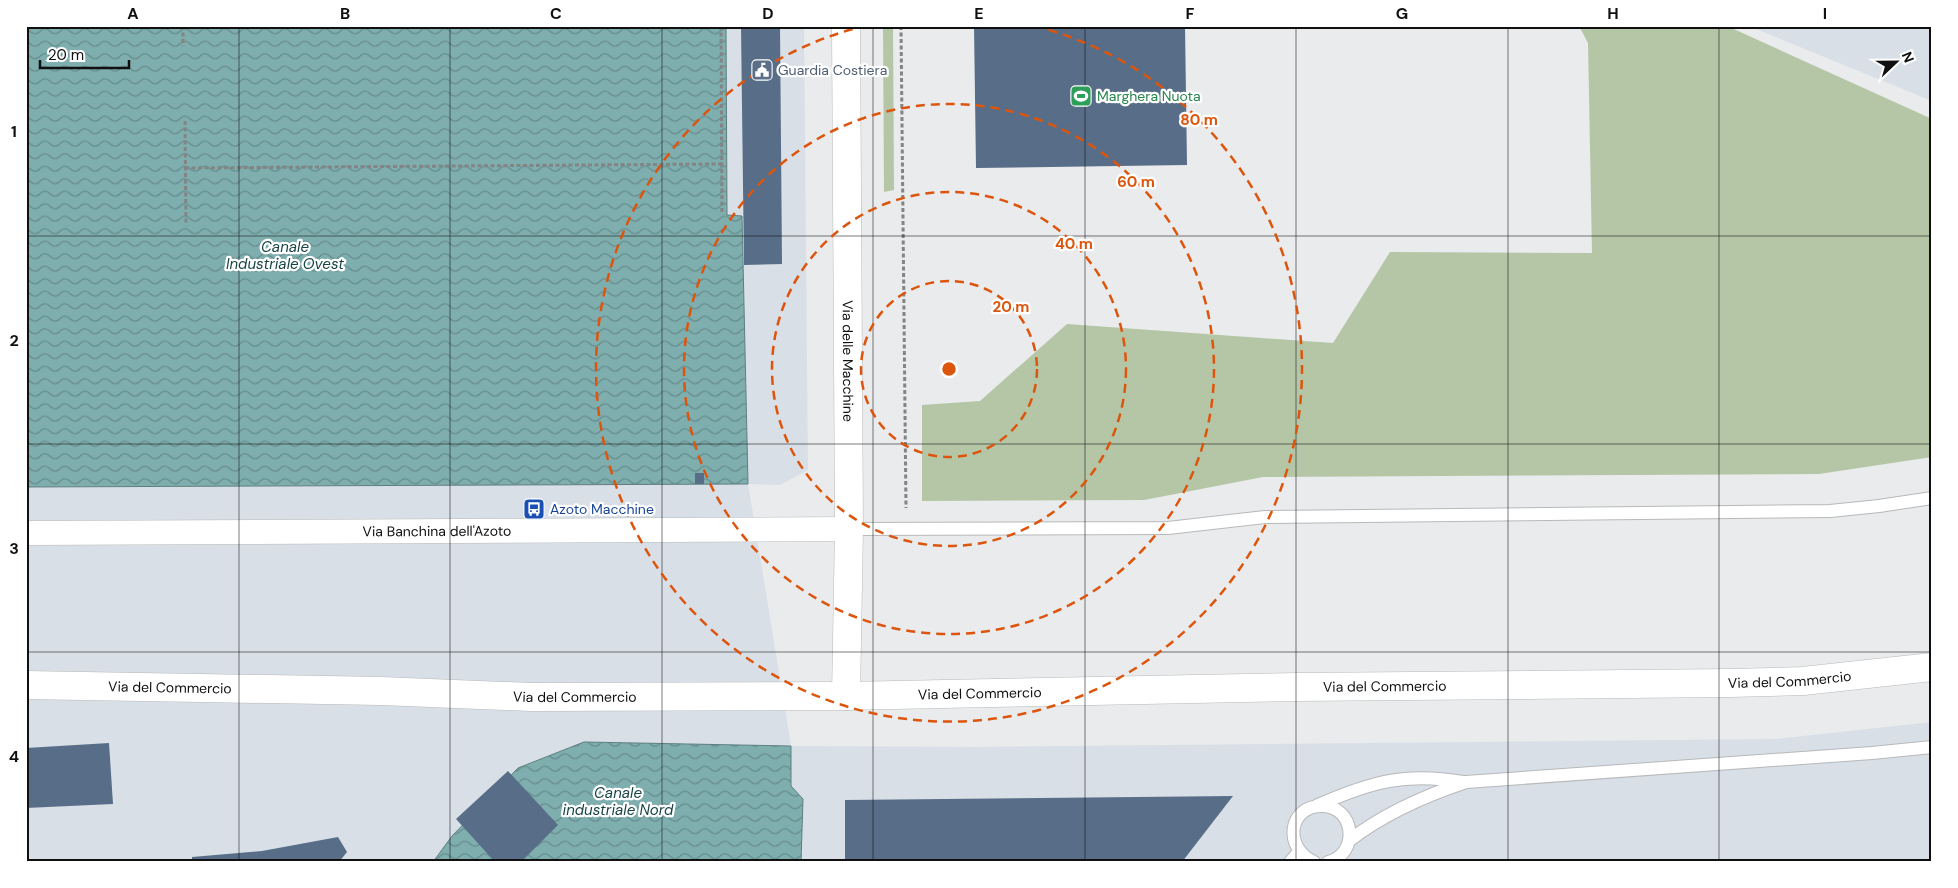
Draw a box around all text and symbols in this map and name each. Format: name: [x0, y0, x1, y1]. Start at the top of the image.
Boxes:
text: A: [127, 3, 139, 24]
text: B: [340, 3, 350, 24]
text: C: [550, 3, 562, 24]
text: D: [762, 3, 774, 24]
text: E: [974, 3, 984, 24]
text: F: [1186, 3, 1195, 24]
text: G: [1396, 3, 1408, 24]
text: H: [1607, 3, 1619, 24]
text: I: [1823, 3, 1827, 24]
scale bar: [40, 38, 129, 70]
north arrow: [1870, 38, 1920, 88]
text: 20 m: [48, 45, 84, 65]
text: N: [1898, 49, 1918, 65]
public building icon: Guardia Costiera: [750, 58, 774, 82]
place label: Guardia Costiera: [778, 61, 887, 79]
sports icon: Marghera Nuota: [1069, 84, 1093, 108]
place label: Marghera Nuota: [1097, 87, 1201, 105]
text: 80 m: [1180, 110, 1218, 130]
text: 1: [11, 121, 17, 142]
text: 60 m: [1117, 172, 1155, 192]
text: 40 m: [1055, 234, 1093, 254]
water label: Canale Industriale Ovest: [226, 237, 344, 274]
text: 20 m: [993, 297, 1029, 317]
street label: Via delle Macchine: [839, 300, 857, 422]
text: 2: [9, 330, 19, 351]
centre of rings: [940, 360, 958, 378]
bus stop icon: Azoto Macchine: [522, 497, 546, 521]
place label: Azoto Macchine: [550, 500, 654, 518]
street label: Via Banchina dell'Azoto: [363, 522, 511, 540]
text: 3: [9, 538, 19, 559]
street label: Via del Commercio: [1728, 667, 1852, 692]
street label: Via del Commercio: [108, 677, 232, 697]
street label: Via del Commercio: [1323, 677, 1447, 696]
street label: Via del Commercio: [918, 683, 1042, 704]
street label: Via del Commercio: [513, 687, 637, 706]
text: 4: [9, 746, 19, 767]
water label: Canale industriale Nord: [563, 783, 674, 820]

